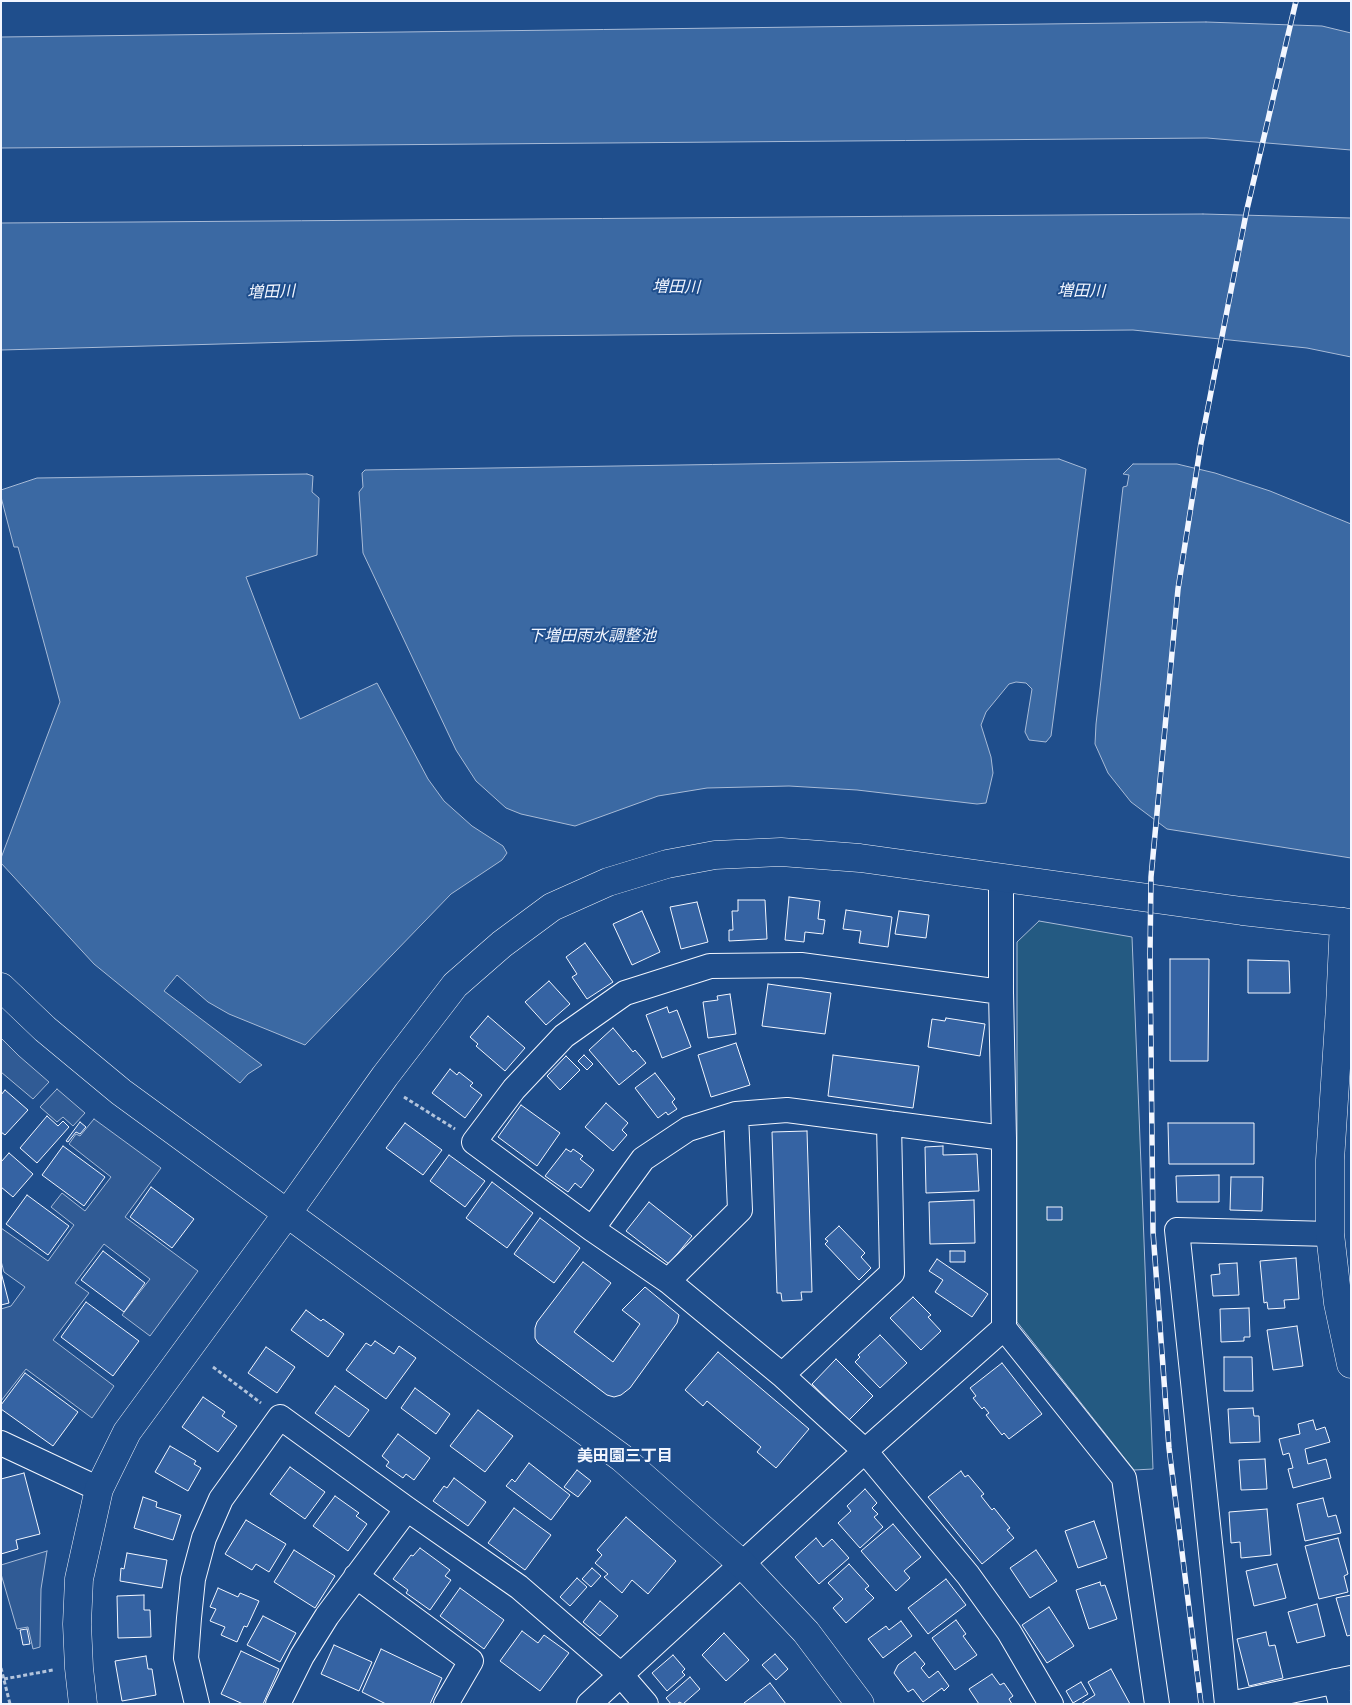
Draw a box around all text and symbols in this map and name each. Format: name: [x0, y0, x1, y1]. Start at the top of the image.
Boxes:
water label: 増田川: [652, 278, 700, 298]
water label: 増田川: [1057, 282, 1105, 302]
water label: 増田川: [247, 283, 295, 303]
water label: 下増田雨水調整池: [528, 627, 656, 647]
district label: 美田園三丁目: [577, 1447, 673, 1467]

